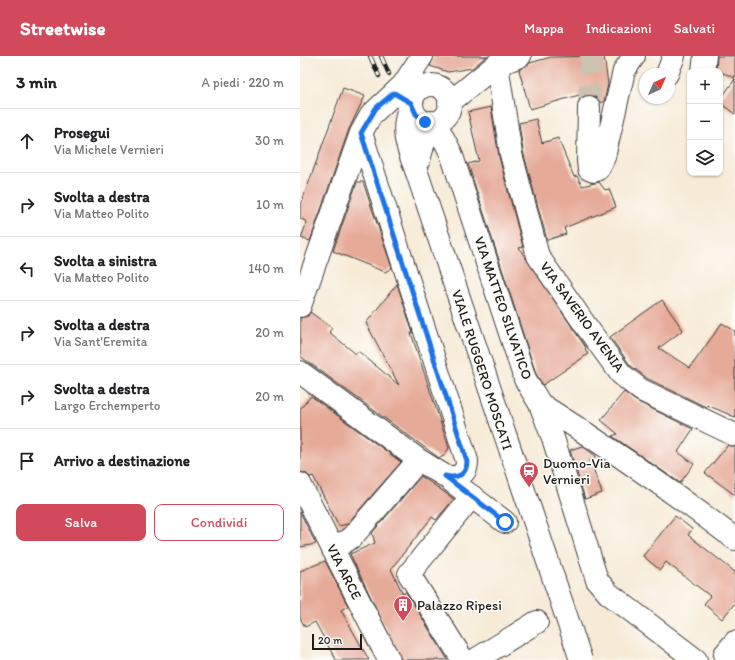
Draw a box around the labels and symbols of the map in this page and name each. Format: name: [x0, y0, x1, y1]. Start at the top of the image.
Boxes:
north arrow: [639, 68, 675, 104]
route end: [416, 113, 434, 131]
street label: VIA MATTEO SILVATICO: [471, 234, 535, 382]
street label: VIA SAVERIO AVENIA: [536, 258, 628, 376]
street label: VIALE RUGGERO MOSCATI: [448, 288, 516, 452]
place label: Duomo-Via Vernieri: [543, 455, 610, 488]
station icon: Duomo-Via Vernieri: [518, 460, 540, 488]
route start: [496, 513, 514, 531]
street label: VIA ARCE: [323, 541, 365, 603]
building icon: Palazzo Ripesi: [392, 594, 414, 622]
place label: Palazzo Ripesi: [417, 597, 502, 614]
scale bar: [312, 632, 362, 651]

